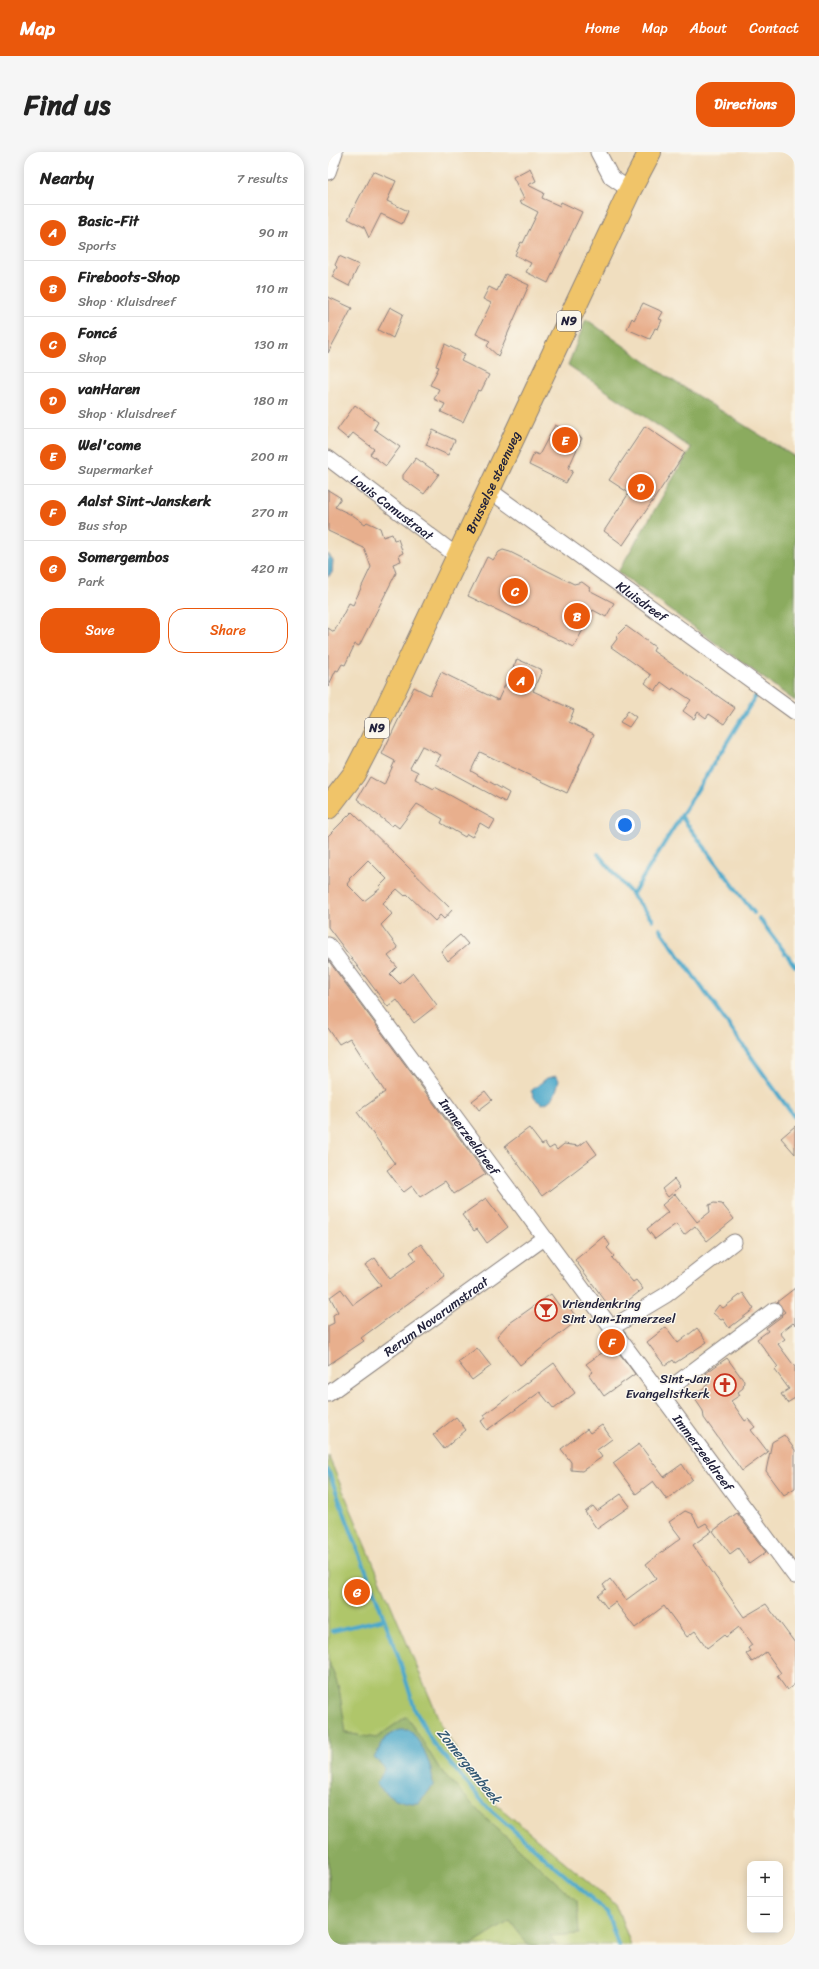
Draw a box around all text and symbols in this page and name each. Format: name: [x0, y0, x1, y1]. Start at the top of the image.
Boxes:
text: Map: [20, 12, 55, 45]
text: Home: [585, 16, 620, 41]
text: Map: [642, 16, 668, 41]
text: About: [690, 16, 727, 41]
text: Contact: [749, 16, 799, 41]
text: Find us: [24, 80, 111, 129]
button: Directions: [696, 82, 795, 127]
text: Nearby: [40, 163, 94, 193]
text: 7 results: [237, 167, 288, 190]
text: Basic-Fit: [78, 208, 139, 234]
text: A: [49, 221, 57, 244]
text: 90 m: [258, 221, 288, 244]
text: Sports: [78, 234, 116, 257]
text: Fireboots-Shop: [78, 264, 180, 290]
text: B: [49, 277, 57, 300]
text: 110 m: [255, 277, 288, 300]
text: Shop · Kluisdreef: [78, 290, 176, 313]
road number: N9: [557, 311, 581, 331]
text: Foncé: [78, 320, 117, 346]
text: C: [49, 333, 57, 356]
text: 130 m: [254, 333, 288, 356]
text: Shop: [78, 346, 106, 369]
text: vanHaren: [78, 376, 140, 402]
text: D: [49, 389, 57, 412]
text: 180 m: [253, 389, 288, 412]
text: Shop · Kluisdreef: [78, 402, 176, 425]
pin: E: [552, 425, 578, 455]
street label: Brusselse steenweg: [459, 426, 527, 537]
text: Wel'come: [78, 432, 141, 458]
text: E: [49, 445, 57, 468]
text: 200 m: [251, 445, 288, 468]
text: Supermarket: [78, 458, 153, 481]
street label: Louis Camustraat: [346, 468, 439, 547]
pin: D: [628, 472, 654, 502]
text: Aalst Sint-Janskerk: [78, 488, 211, 514]
text: F: [49, 501, 57, 524]
text: 270 m: [251, 501, 288, 524]
text: Bus stop: [78, 514, 127, 537]
text: Somergembos: [78, 544, 169, 570]
text: G: [49, 557, 57, 580]
text: 420 m: [251, 557, 288, 580]
text: Park: [78, 570, 105, 593]
street label: Kluisdreef: [611, 574, 674, 628]
pin: C: [502, 576, 528, 606]
pin: B: [564, 601, 590, 631]
button: Save: [40, 608, 160, 653]
button: Share: [168, 608, 288, 653]
pin: A: [508, 665, 534, 695]
road number: N9: [365, 718, 389, 738]
your location: [615, 815, 635, 835]
street label: Immerzeeldreef: [433, 1092, 507, 1181]
street label: Rerum Novarumstraat: [378, 1270, 494, 1362]
place label: Vriendenkring Sint Jan-Immerzeel: [562, 1292, 676, 1330]
bar icon: Vriendenkring Sint Jan-Immerzeel: [533, 1297, 559, 1323]
pin: F: [599, 1327, 625, 1357]
place label: Sint-Jan Evangelistkerk: [626, 1367, 710, 1405]
church icon: Sint-Jan Evangelistkerk: [712, 1372, 738, 1398]
street label: Immerzeeldreef: [666, 1408, 741, 1497]
pin: G: [344, 1577, 370, 1607]
water label: Zomergembeek: [430, 1722, 509, 1811]
map controls: [747, 1861, 783, 1933]
button: +: [747, 1861, 783, 1897]
button: −: [747, 1897, 783, 1933]

